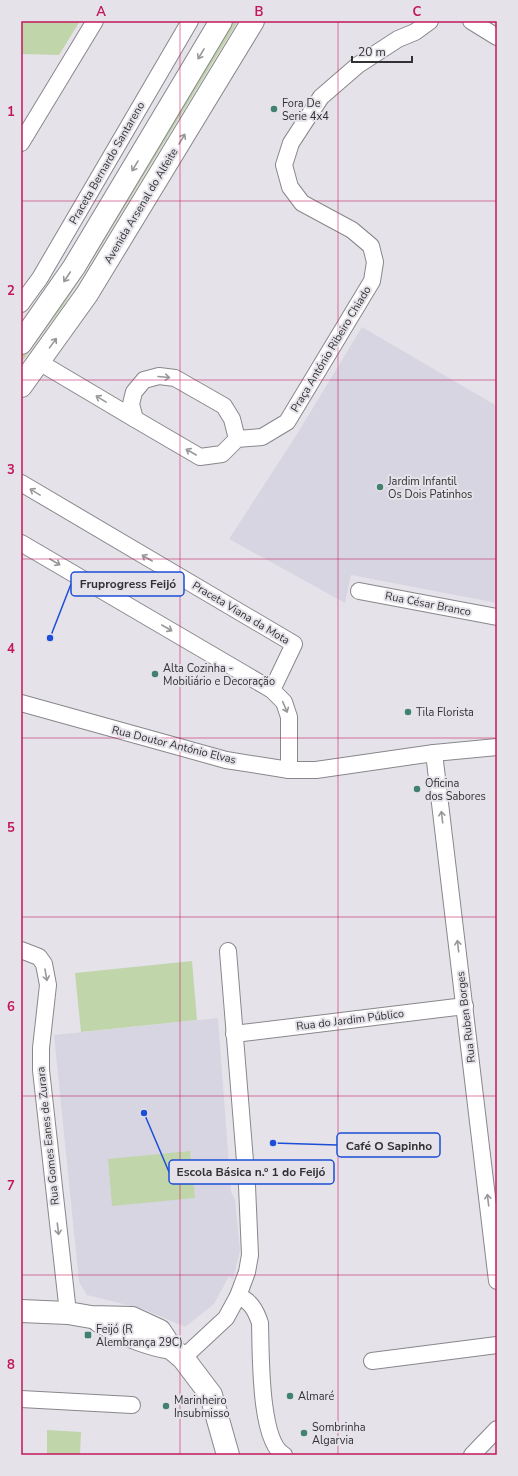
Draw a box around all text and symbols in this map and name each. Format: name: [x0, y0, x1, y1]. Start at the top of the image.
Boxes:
text: A: [96, 3, 106, 21]
text: B: [255, 3, 264, 21]
text: C: [413, 3, 422, 21]
scale bar: [352, 38, 412, 64]
text: 20 m: [358, 44, 386, 60]
one-way arrow: [197, 48, 205, 60]
place label: Fora De Serie 4x4: [282, 96, 329, 124]
street label: Praceta Bernardo Santareno: [66, 99, 148, 227]
text: 1: [7, 103, 15, 121]
marker: Fora De Serie 4x4: [269, 104, 279, 114]
one-way arrow: [178, 134, 186, 145]
street label: Avenida Arsenal do Alfeite: [100, 145, 182, 267]
one-way arrow: [130, 160, 138, 172]
one-way arrow: [63, 271, 71, 282]
text: 2: [7, 282, 15, 300]
street label: Praça António Ribeiro Chiado: [287, 283, 375, 415]
one-way arrow: [49, 338, 57, 349]
one-way arrow: [157, 374, 170, 381]
one-way arrow: [95, 394, 107, 402]
one-way arrow: [185, 447, 197, 455]
text: 3: [7, 461, 15, 479]
place label: Jardim Infantil Os Dois Patinhos: [387, 474, 472, 502]
marker: Jardim Infantil Os Dois Patinhos: [375, 482, 385, 492]
one-way arrow: [29, 487, 41, 495]
one-way arrow: [141, 553, 153, 561]
one-way arrow: [49, 559, 61, 567]
callout: Fruprogress Feijó: [71, 572, 184, 596]
text: Fruprogress Feijó: [80, 576, 176, 592]
street label: Praceta Viana da Mota: [190, 578, 293, 648]
street label: Rua César Branco: [384, 588, 472, 620]
one-way arrow: [161, 625, 173, 633]
text: 4: [7, 640, 15, 658]
place label: Alta Cozinha - Mobiliário e Decoração: [163, 661, 275, 689]
marker: Alta Cozinha - Mobiliário e Decoração: [150, 669, 160, 679]
one-way arrow: [282, 701, 290, 713]
place label: Tila Florista: [416, 705, 474, 720]
marker: Tila Florista: [403, 707, 413, 717]
street label: Rua Doutor António Elvas: [110, 722, 238, 768]
place label: Oficina dos Sabores: [425, 776, 486, 804]
marker: Oficina dos Sabores: [412, 784, 422, 794]
one-way arrow: [438, 811, 446, 824]
text: 5: [7, 819, 15, 837]
one-way arrow: [454, 940, 462, 953]
one-way arrow: [42, 968, 50, 981]
street label: Rua Ruben Borges: [453, 970, 479, 1064]
text: 6: [7, 998, 15, 1016]
street label: Rua do Jardim Público: [295, 1006, 405, 1034]
street label: Rua Gomes Eanes de Zurara: [33, 1066, 63, 1206]
callout: Café O Sapinho: [337, 1133, 440, 1157]
text: Café O Sapinho: [346, 1138, 432, 1154]
callout: Escola Básica n.º 1 do Feijó: [169, 1160, 334, 1184]
text: Escola Básica n.º 1 do Feijó: [177, 1164, 326, 1180]
text: 7: [7, 1177, 15, 1195]
one-way arrow: [484, 1194, 491, 1207]
one-way arrow: [54, 1222, 62, 1235]
place label: Feijó (R Alembrança 29C): [96, 1322, 183, 1350]
marker: Feijó (R Alembrança 29C): [83, 1330, 93, 1340]
text: 8: [7, 1356, 15, 1374]
place label: Almaré: [298, 1389, 334, 1404]
marker: Almaré: [285, 1391, 295, 1401]
place label: Marinheiro Insubmisso: [174, 1393, 230, 1421]
marker: Marinheiro Insubmisso: [161, 1401, 171, 1411]
place label: Sombrinha Algarvia: [312, 1420, 366, 1448]
marker: Sombrinha Algarvia: [299, 1428, 309, 1438]

